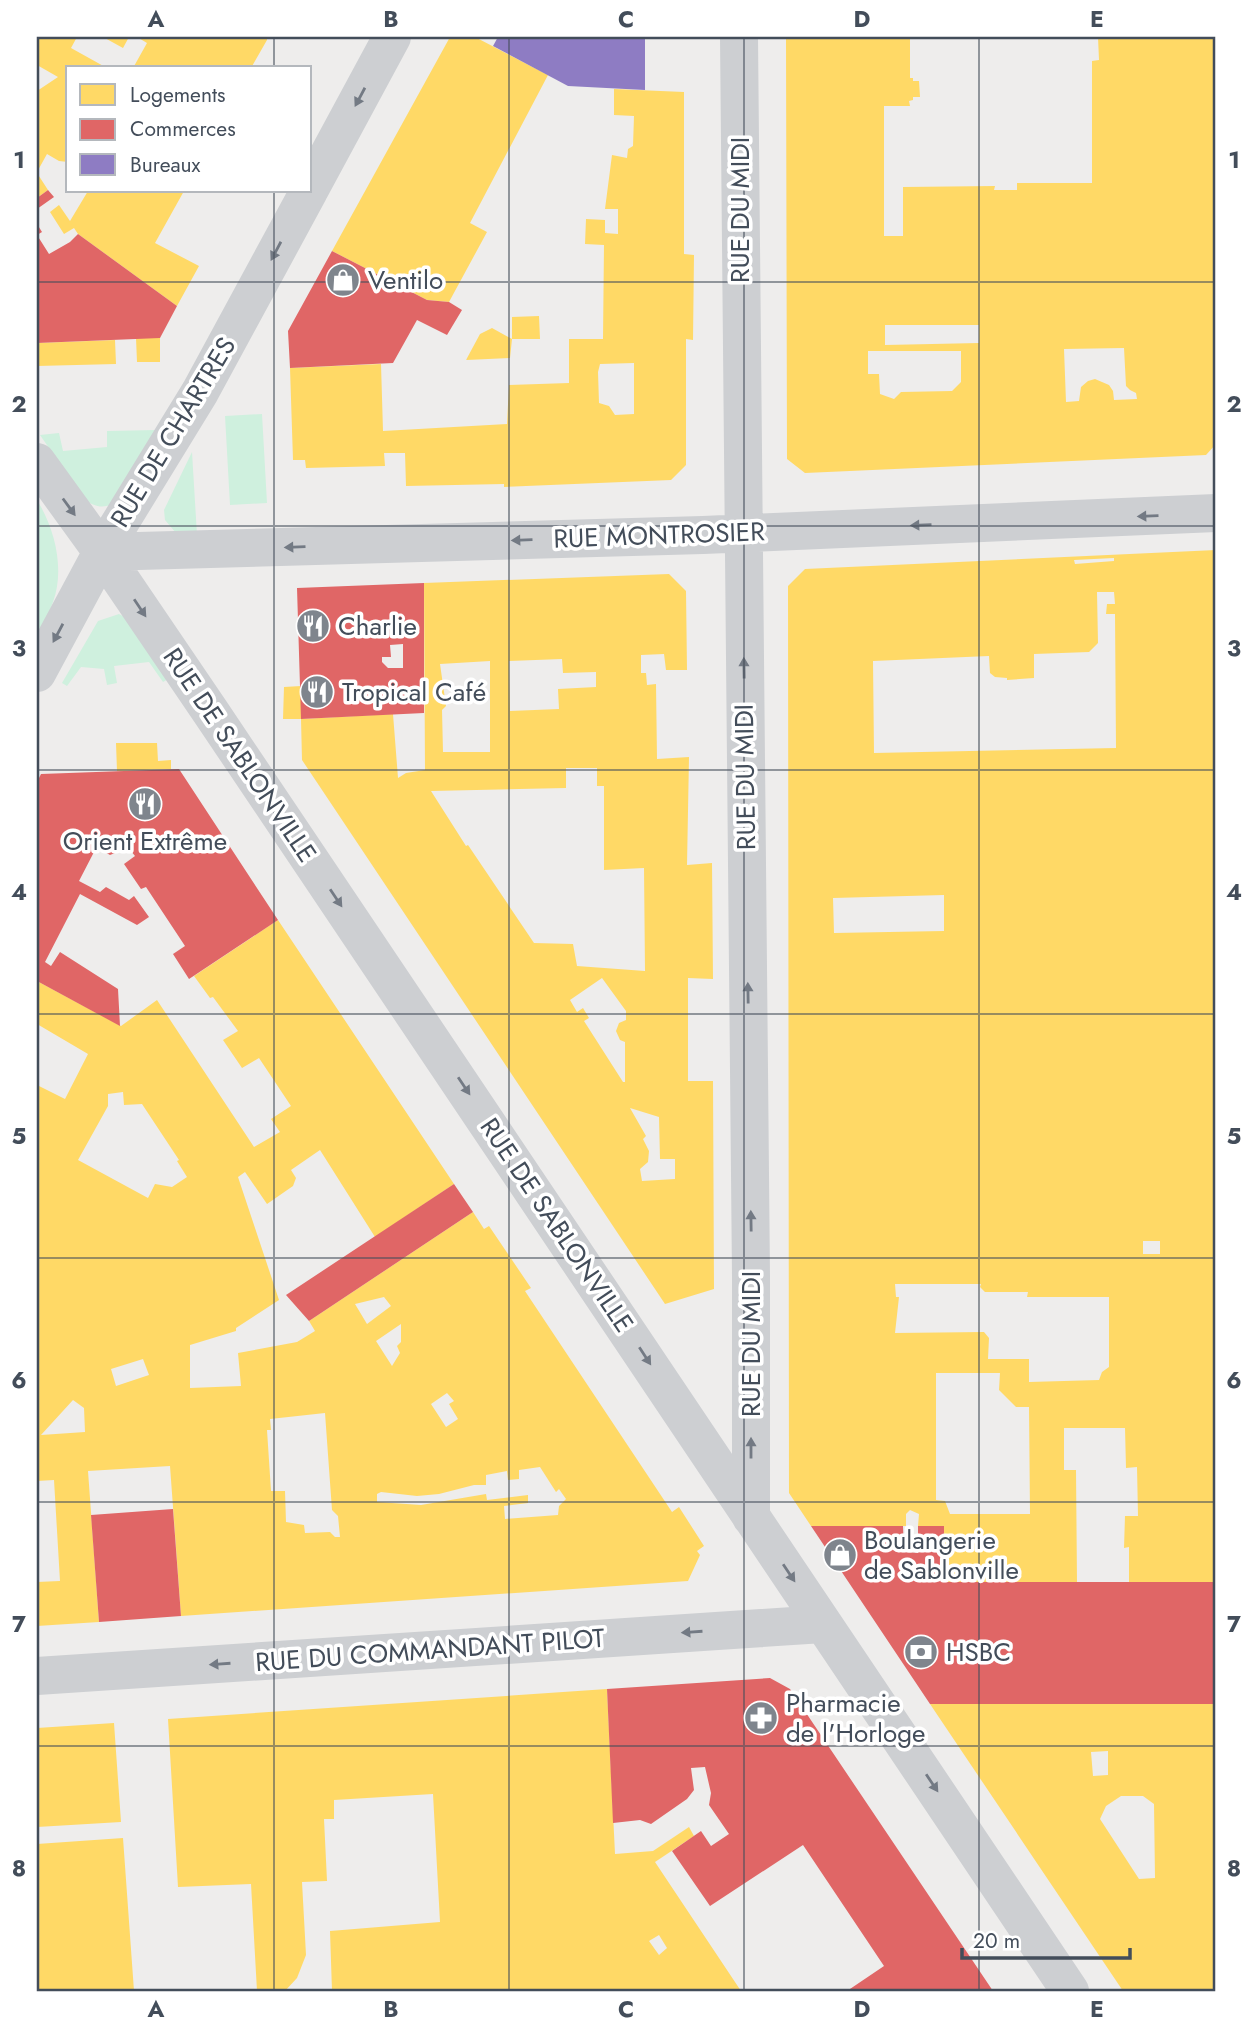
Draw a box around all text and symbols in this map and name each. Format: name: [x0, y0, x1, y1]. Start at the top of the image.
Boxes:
text: A: [147, 2, 165, 36]
text: B: [383, 2, 399, 36]
text: C: [618, 2, 634, 36]
text: D: [854, 2, 871, 36]
text: E: [1090, 2, 1104, 36]
legend: [66, 66, 312, 192]
text: Logements: [130, 80, 225, 110]
one-way arrow: [354, 87, 365, 107]
text: Commerces: [130, 114, 236, 144]
street label: RUE DU MIDI: [721, 137, 759, 283]
text: 1: [13, 143, 25, 177]
text: 1: [1228, 143, 1240, 177]
text: Bureaux: [130, 150, 201, 180]
one-way arrow: [270, 241, 282, 261]
shop icon: Ventilo: [324, 261, 362, 299]
place label: Ventilo: [368, 261, 443, 299]
street label: RUE DE CHARTRES: [101, 330, 245, 534]
text: 2: [11, 387, 27, 421]
text: 2: [1226, 387, 1242, 421]
one-way arrow: [62, 498, 76, 516]
one-way arrow: [1137, 510, 1159, 521]
street label: RUE MONTROSIER: [553, 512, 766, 558]
one-way arrow: [910, 520, 932, 531]
one-way arrow: [511, 534, 533, 546]
one-way arrow: [283, 541, 305, 553]
one-way arrow: [133, 599, 147, 617]
restaurant icon: Charlie: [294, 607, 332, 645]
place label: Charlie: [338, 607, 417, 645]
one-way arrow: [52, 624, 64, 643]
text: 3: [12, 631, 26, 665]
text: 3: [1227, 631, 1241, 665]
street label: RUE DE SABLONVILLE: [154, 640, 326, 870]
one-way arrow: [738, 657, 750, 679]
restaurant icon: Tropical Café: [298, 673, 336, 711]
place label: Tropical Café: [342, 673, 486, 711]
street label: RUE DU MIDI: [725, 704, 765, 850]
restaurant icon: Orient Extrême: [126, 785, 164, 823]
place label: Orient Extrême: [63, 822, 227, 860]
text: 4: [11, 875, 27, 909]
text: 4: [1226, 875, 1242, 909]
one-way arrow: [329, 889, 343, 907]
one-way arrow: [742, 982, 754, 1004]
one-way arrow: [457, 1076, 470, 1096]
street label: RUE DE SABLONVILLE: [471, 1110, 643, 1340]
text: 5: [12, 1119, 26, 1153]
text: 5: [1227, 1119, 1241, 1153]
one-way arrow: [745, 1210, 756, 1232]
street label: RUE DU MIDI: [732, 1271, 770, 1417]
one-way arrow: [638, 1347, 651, 1366]
text: 6: [11, 1363, 27, 1397]
text: 6: [1226, 1363, 1242, 1397]
one-way arrow: [745, 1437, 757, 1459]
place label: Boulangerie de Sablonville: [864, 1521, 1019, 1589]
shop icon: Boulangerie de Sablonville: [821, 1536, 859, 1574]
one-way arrow: [782, 1564, 795, 1583]
text: 7: [12, 1607, 26, 1641]
text: 7: [1227, 1607, 1241, 1641]
street label: RUE DU COMMANDANT PILOT: [254, 1619, 606, 1681]
one-way arrow: [681, 1627, 703, 1638]
bank icon: HSBC: [902, 1633, 940, 1671]
place label: HSBC: [946, 1633, 1011, 1671]
one-way arrow: [209, 1659, 231, 1670]
place label: Pharmacie de l'Horloge: [786, 1684, 926, 1752]
pharmacy icon: Pharmacie de l'Horloge: [742, 1699, 780, 1737]
one-way arrow: [925, 1773, 938, 1792]
text: 8: [12, 1851, 26, 1885]
text: 8: [1227, 1851, 1241, 1885]
scale bar: [962, 1916, 1130, 1960]
text: 20 m: [973, 1926, 1020, 1956]
text: A: [147, 1992, 165, 2026]
text: B: [383, 1992, 399, 2026]
text: C: [618, 1992, 634, 2026]
text: D: [854, 1992, 871, 2026]
text: E: [1090, 1992, 1104, 2026]

